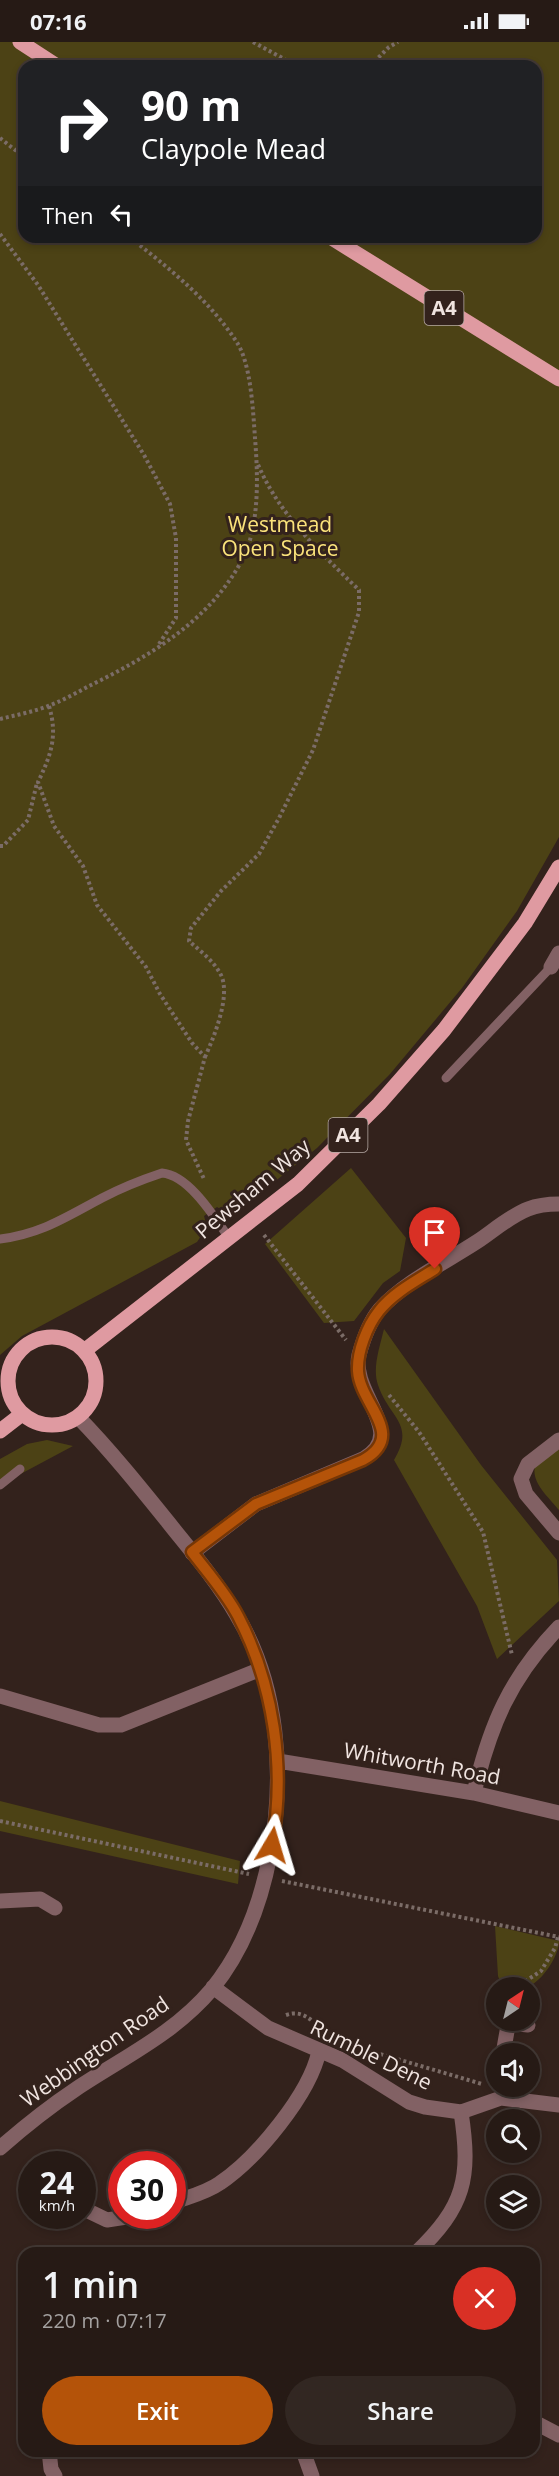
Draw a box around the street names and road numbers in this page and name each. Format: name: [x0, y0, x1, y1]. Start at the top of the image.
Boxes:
road number: A4: [424, 291, 464, 325]
road number: A4: [328, 1118, 368, 1152]
street label: Pewsham Way: [189, 1132, 316, 1245]
street label: Whitworth Road: [342, 1735, 503, 1791]
street label: Webbington Road: [15, 1990, 174, 2113]
street label: Rumble Dene: [306, 2012, 437, 2096]

